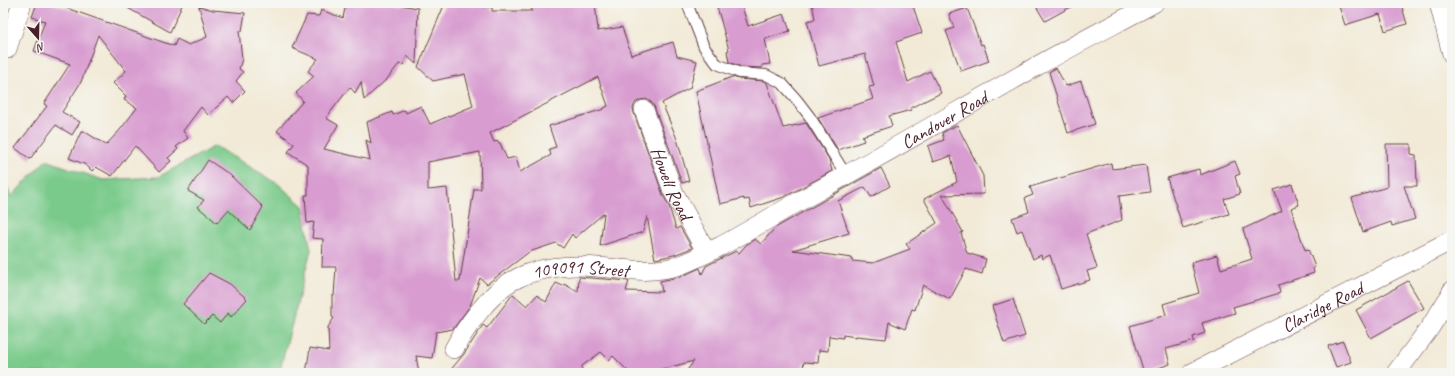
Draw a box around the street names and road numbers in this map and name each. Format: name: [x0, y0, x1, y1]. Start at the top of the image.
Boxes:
street label: Candover Road: [897, 84, 995, 155]
street label: Howell Road: [645, 144, 699, 227]
street label: 109091 Street: [529, 255, 632, 285]
street label: Claridge Road: [1278, 275, 1370, 338]

